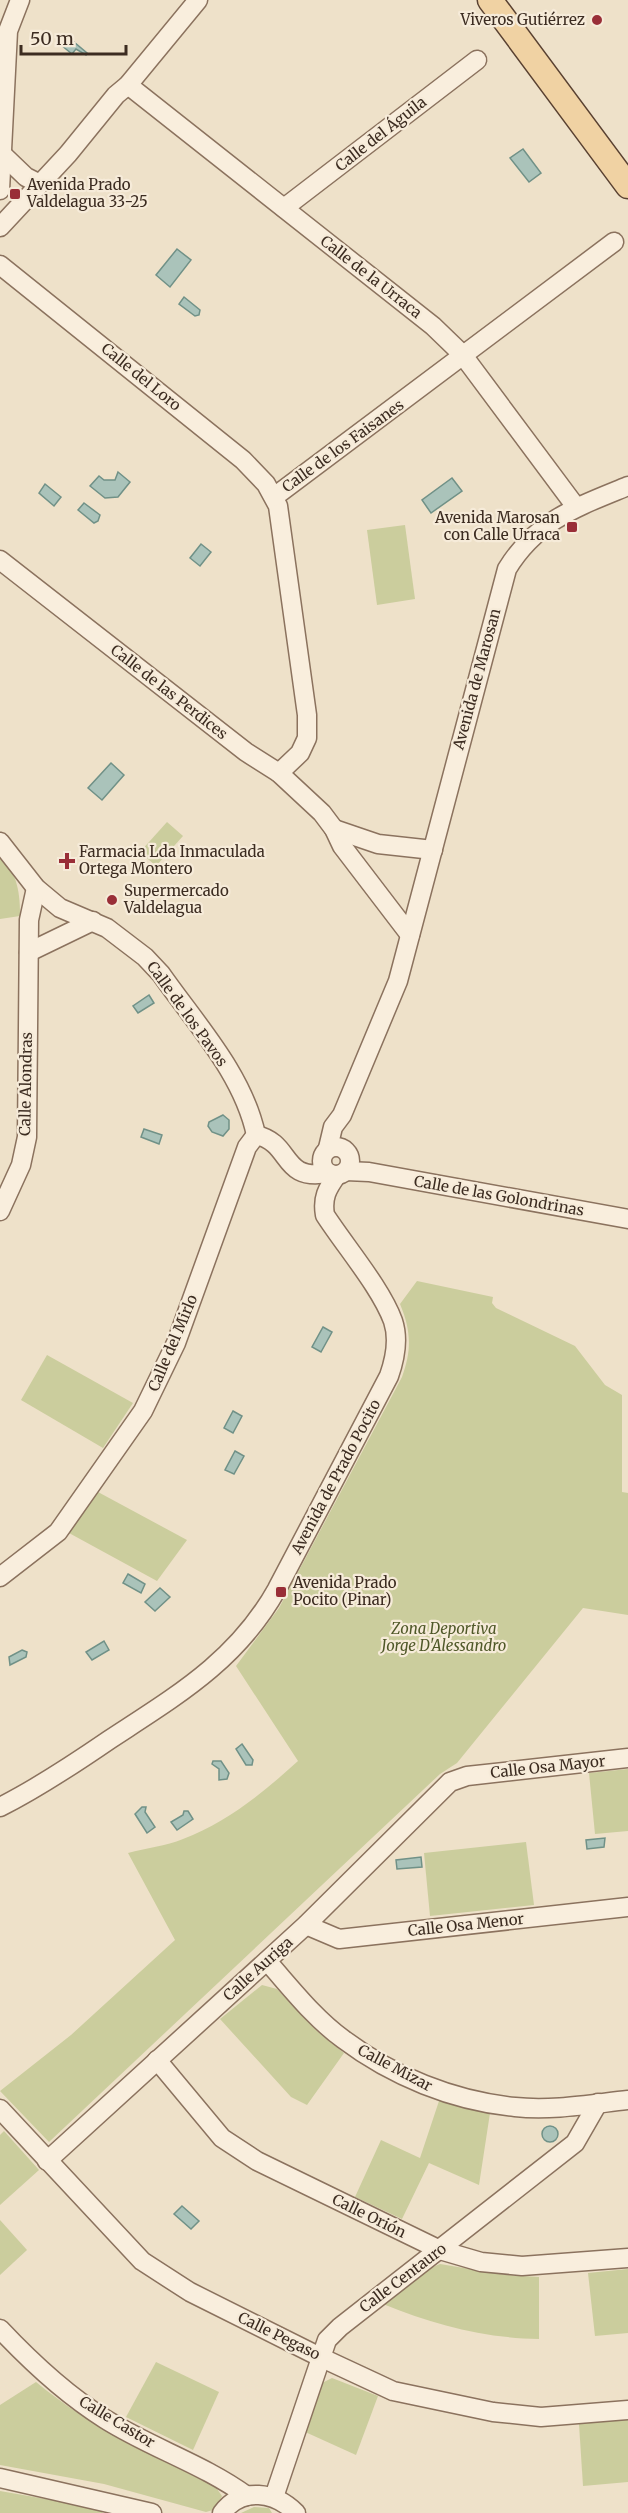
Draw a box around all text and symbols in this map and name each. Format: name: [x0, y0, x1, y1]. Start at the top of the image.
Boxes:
place label: Viveros Gutiérrez: [459, 10, 585, 29]
marker: Viveros Gutiérrez: [590, 13, 604, 27]
scale bar: [21, 18, 126, 56]
text: 50 m: [30, 27, 74, 50]
street label: Calle del Águila: [331, 91, 430, 175]
place label: Avenida Prado Valdelagua 33-25: [26, 175, 148, 211]
marker: Avenida Prado Valdelagua 33-25: [8, 187, 22, 201]
street label: Calle de la Urraca: [317, 231, 426, 322]
street label: Calle del Loro: [98, 339, 185, 415]
street label: Calle de los Faisanes: [278, 395, 407, 496]
place label: Avenida Marosan con Calle Urraca: [434, 508, 560, 544]
marker: Avenida Marosan con Calle Urraca: [565, 520, 579, 534]
street label: Avenida de Marosan: [448, 606, 505, 753]
street label: Calle de las Perdices: [107, 640, 232, 743]
place label: Farmacia Lda Inmaculada Ortega Montero: [79, 842, 265, 878]
marker: Farmacia Lda Inmaculada Ortega Montero: [60, 854, 74, 868]
place label: Supermercado Valdelagua: [123, 881, 229, 917]
marker: Supermercado Valdelagua: [105, 893, 119, 907]
street label: Calle de los Pavos: [143, 957, 232, 1070]
street label: Calle Alondras: [15, 1032, 36, 1136]
street label: Calle de las Golondrinas: [413, 1171, 586, 1220]
street label: Calle del Mirlo: [144, 1291, 202, 1394]
street label: Avenida de Prado Pocito: [286, 1396, 385, 1558]
place label: Avenida Prado Pocito (Pinar): [292, 1573, 397, 1609]
marker: Avenida Prado Pocito (Pinar): [274, 1585, 288, 1599]
park label: Zona Deportiva Jorge D'Alessandro: [380, 1619, 506, 1655]
street label: Calle Osa Mayor: [490, 1751, 607, 1782]
street label: Calle Osa Menor: [407, 1909, 525, 1940]
street label: Calle Auriga: [219, 1933, 296, 2005]
street label: Calle Mizar: [355, 2040, 436, 2095]
street label: Calle Orión: [329, 2190, 409, 2242]
street label: Calle Centauro: [355, 2239, 450, 2316]
street label: Calle Pegaso: [235, 2307, 324, 2364]
street label: Calle Castor: [76, 2392, 159, 2452]

